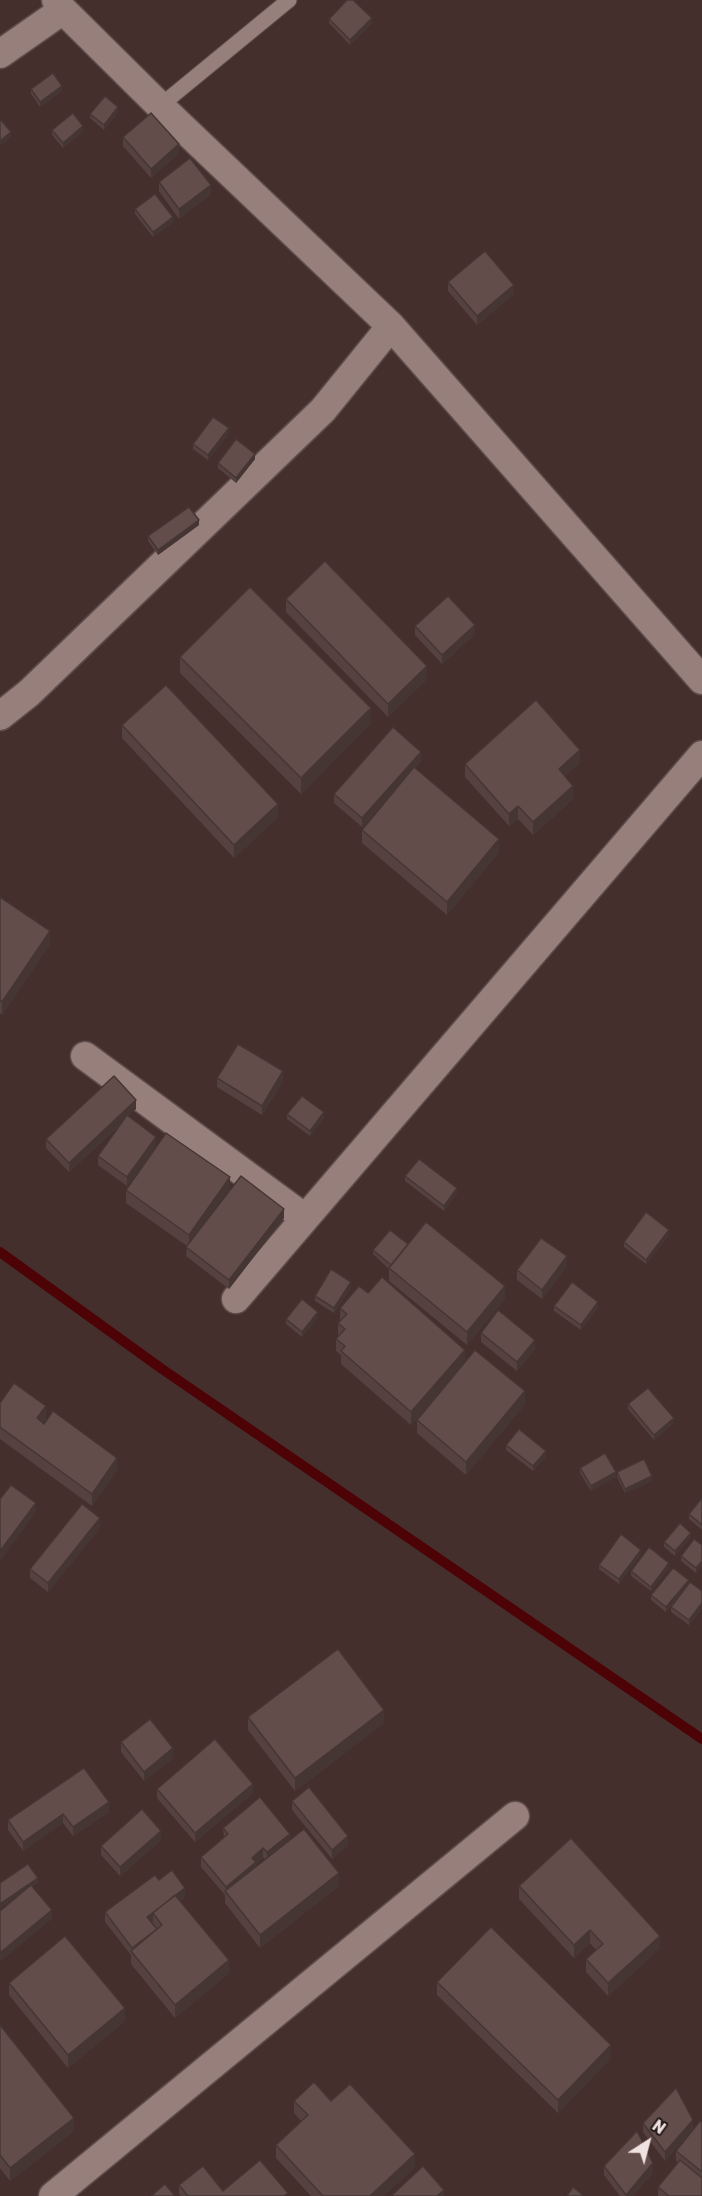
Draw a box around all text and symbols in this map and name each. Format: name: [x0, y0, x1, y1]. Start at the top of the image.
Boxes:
north arrow: [618, 2112, 678, 2172]
text: N: [649, 2116, 669, 2138]

